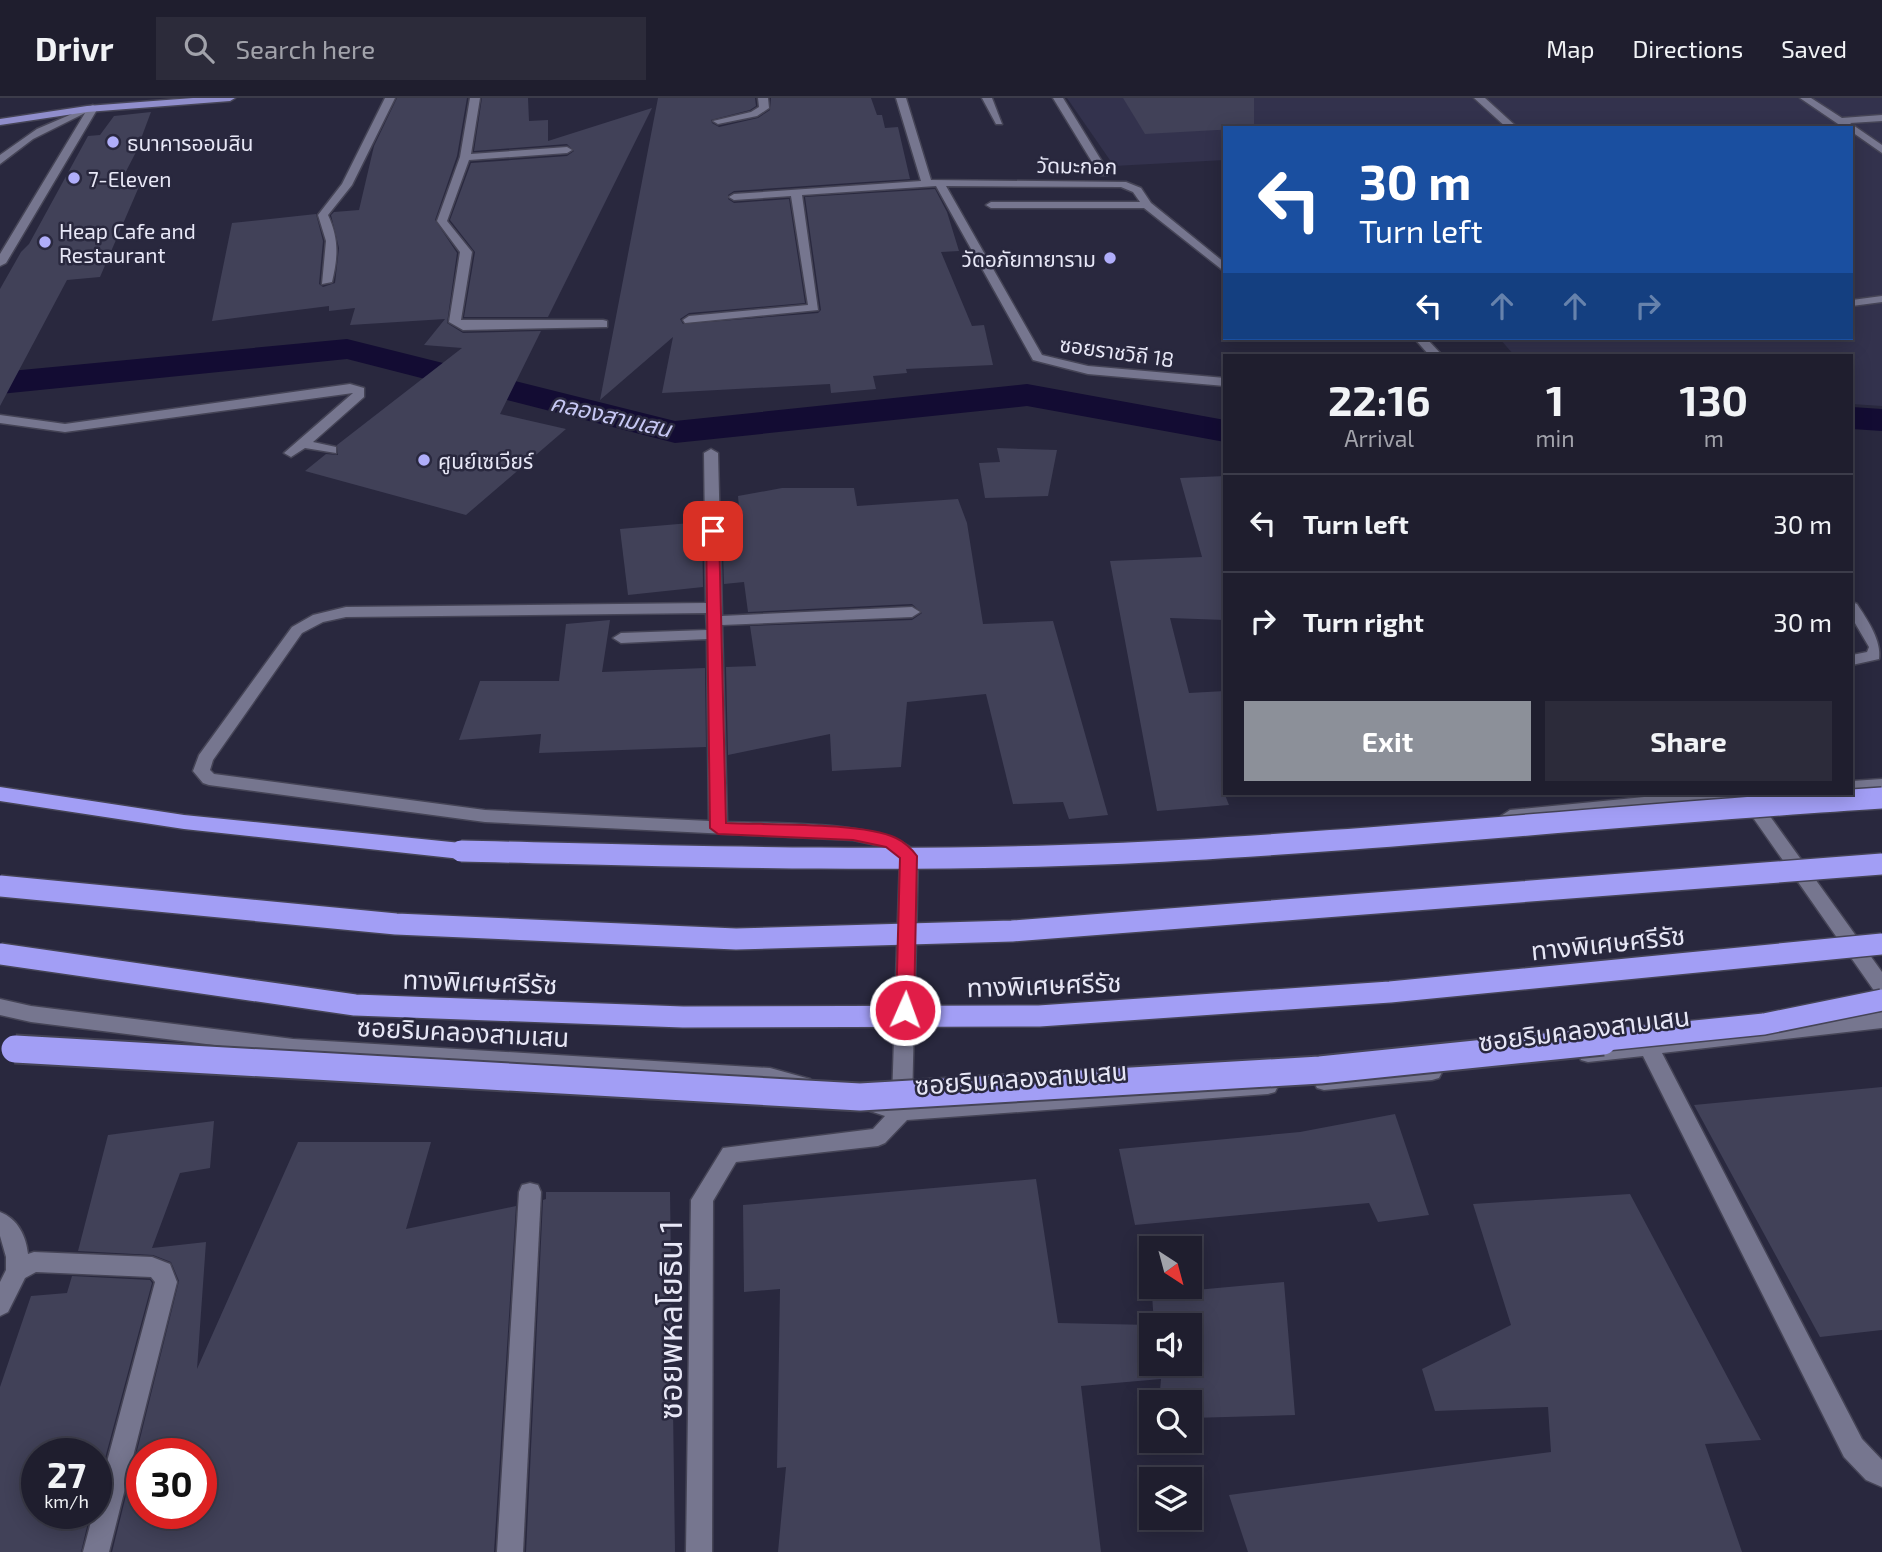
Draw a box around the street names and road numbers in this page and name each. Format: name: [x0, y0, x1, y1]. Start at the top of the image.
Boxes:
street label: วัดมะกอก: [1037, 152, 1117, 178]
street label: ซอยราชวิถี 18: [1058, 331, 1176, 371]
street label: ทางพิเศษศรีรัช: [1529, 918, 1687, 966]
street label: ทางพิเศษศรีรัช: [402, 963, 558, 999]
street label: ทางพิเศษศรีรัช: [966, 966, 1122, 1002]
street label: ซอยริมคลองสามเสน: [1477, 1000, 1691, 1056]
street label: ซอยริมคลองสามเสน: [356, 1010, 570, 1052]
street label: ซอยริมคลองสามเสน: [914, 1054, 1128, 1100]
street label: ซอยพหลโยธิน 1: [650, 1220, 688, 1420]

